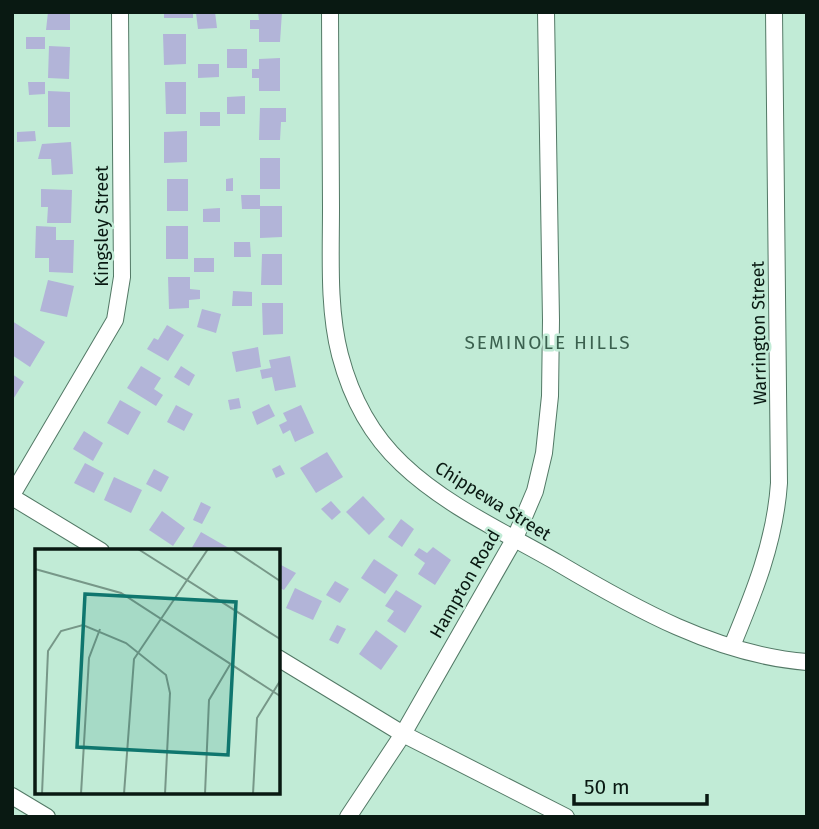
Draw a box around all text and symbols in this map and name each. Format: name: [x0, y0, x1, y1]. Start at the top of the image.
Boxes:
street label: Kingsley Street: [91, 165, 113, 287]
street label: Warrington Street: [747, 260, 771, 405]
district label: SEMINOLE HILLS: [464, 331, 632, 354]
street label: Chippewa Street: [431, 456, 556, 546]
street label: Hampton Road: [425, 526, 505, 642]
inset map: [35, 549, 280, 794]
scale bar: [574, 762, 707, 806]
text: 50 m: [584, 774, 630, 800]

